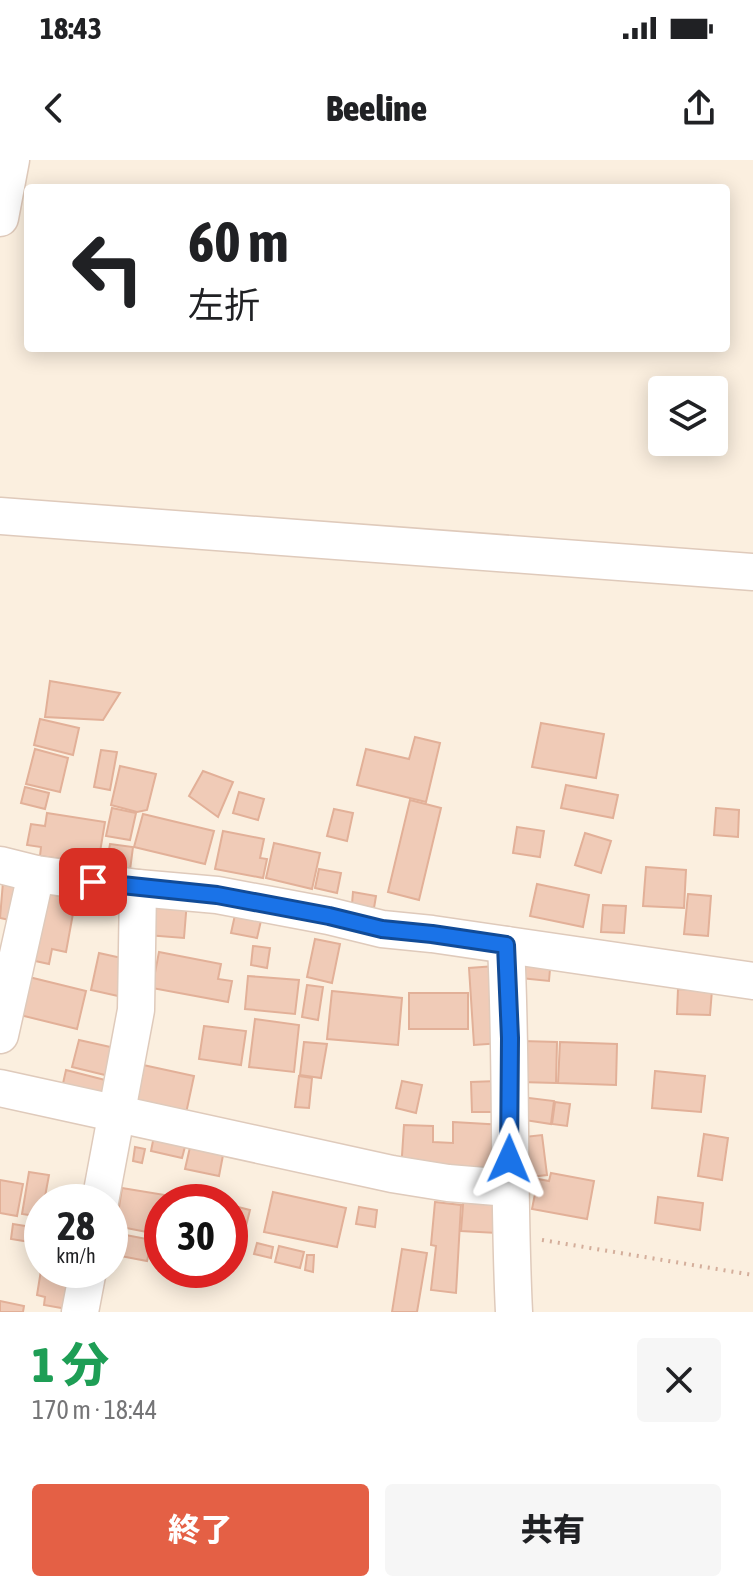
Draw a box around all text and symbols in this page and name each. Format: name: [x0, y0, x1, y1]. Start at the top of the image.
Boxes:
text: 18:43: [40, 11, 102, 45]
icon: back: [32, 86, 76, 130]
icon: share: [677, 86, 721, 130]
text: Beeline: [326, 87, 427, 129]
text: 60 m: [188, 210, 289, 274]
icon: left: [56, 216, 160, 320]
text: 左折: [188, 284, 260, 326]
map controls: [648, 376, 728, 456]
button: layers: [648, 376, 728, 456]
pin: [59, 848, 127, 916]
icon: arrive: [71, 860, 115, 904]
position arrow: [467, 1117, 551, 1201]
speed limit sign: 30: [144, 1184, 248, 1288]
text: 28: [57, 1203, 95, 1248]
text: km/h: [56, 1244, 96, 1267]
text: 1 分: [32, 1337, 109, 1392]
button: close: [637, 1338, 721, 1422]
text: 170 m · 18:44: [32, 1395, 157, 1425]
button: 終了: [32, 1484, 369, 1576]
button: 共有: [385, 1484, 721, 1576]

